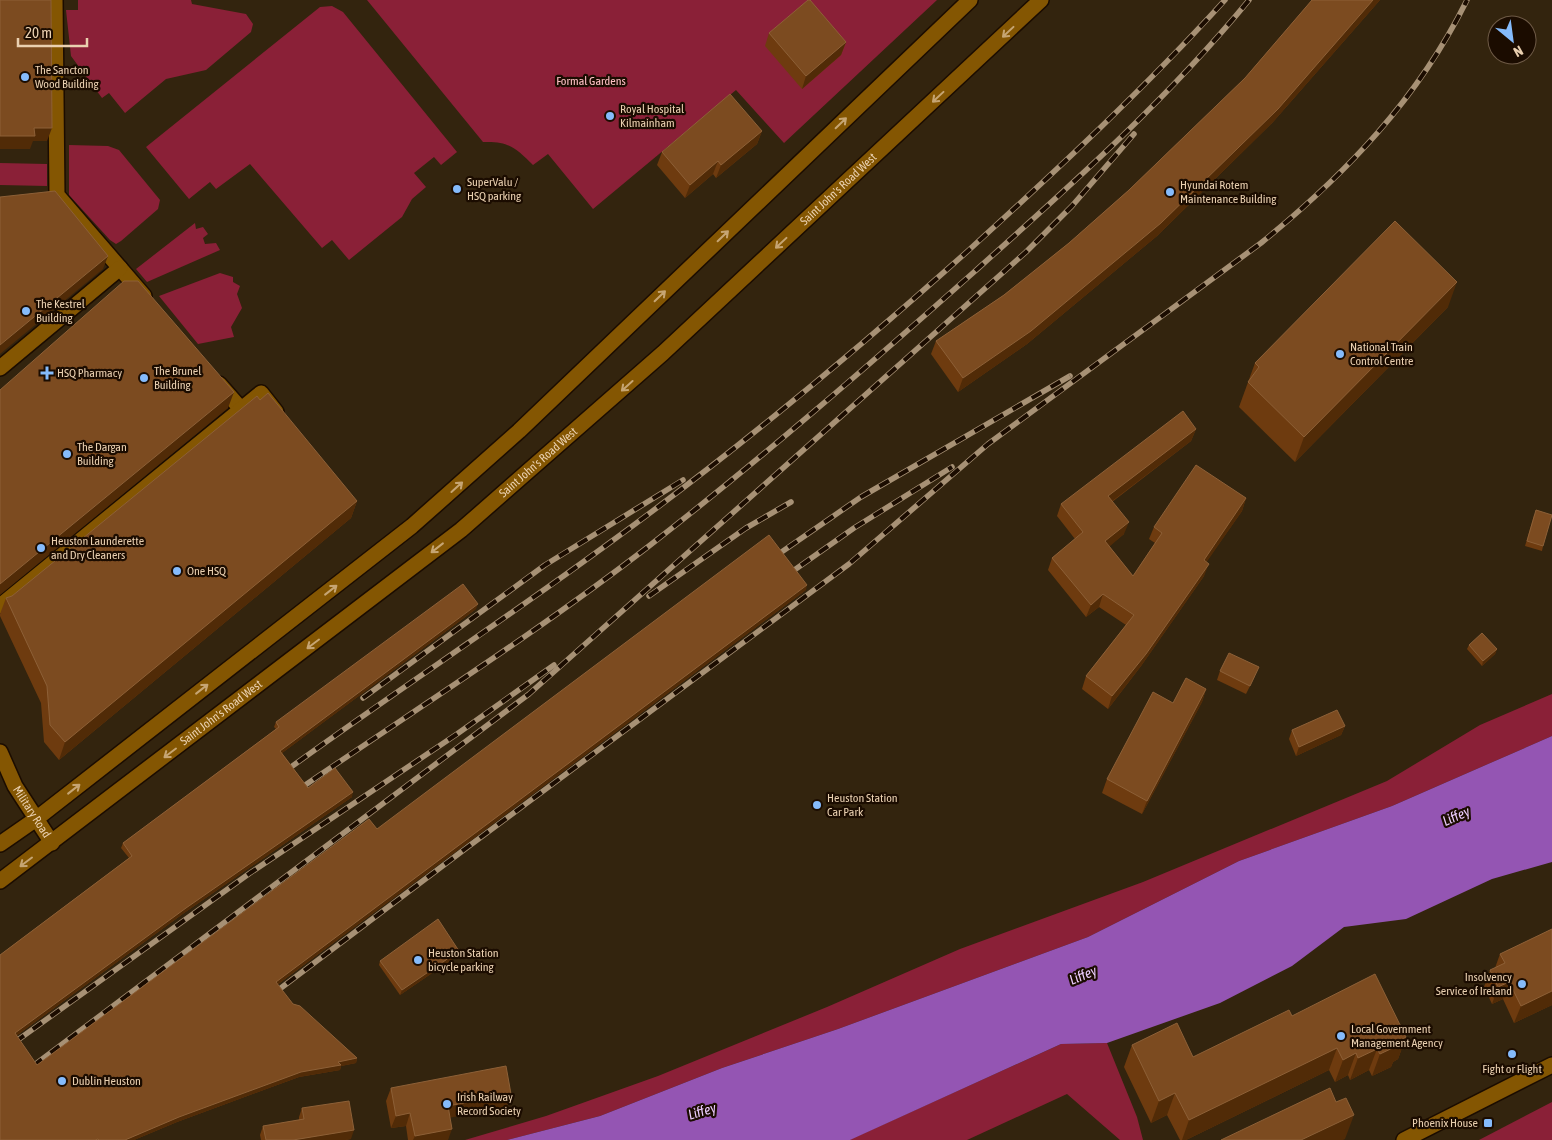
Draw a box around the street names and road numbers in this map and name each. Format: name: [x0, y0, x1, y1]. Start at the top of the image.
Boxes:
street label: Saint John's Road West: [797, 150, 880, 228]
street label: Saint John's Road West: [496, 424, 580, 500]
street label: Saint John's Road West: [177, 677, 265, 748]
street label: Military Road: [10, 783, 54, 840]

